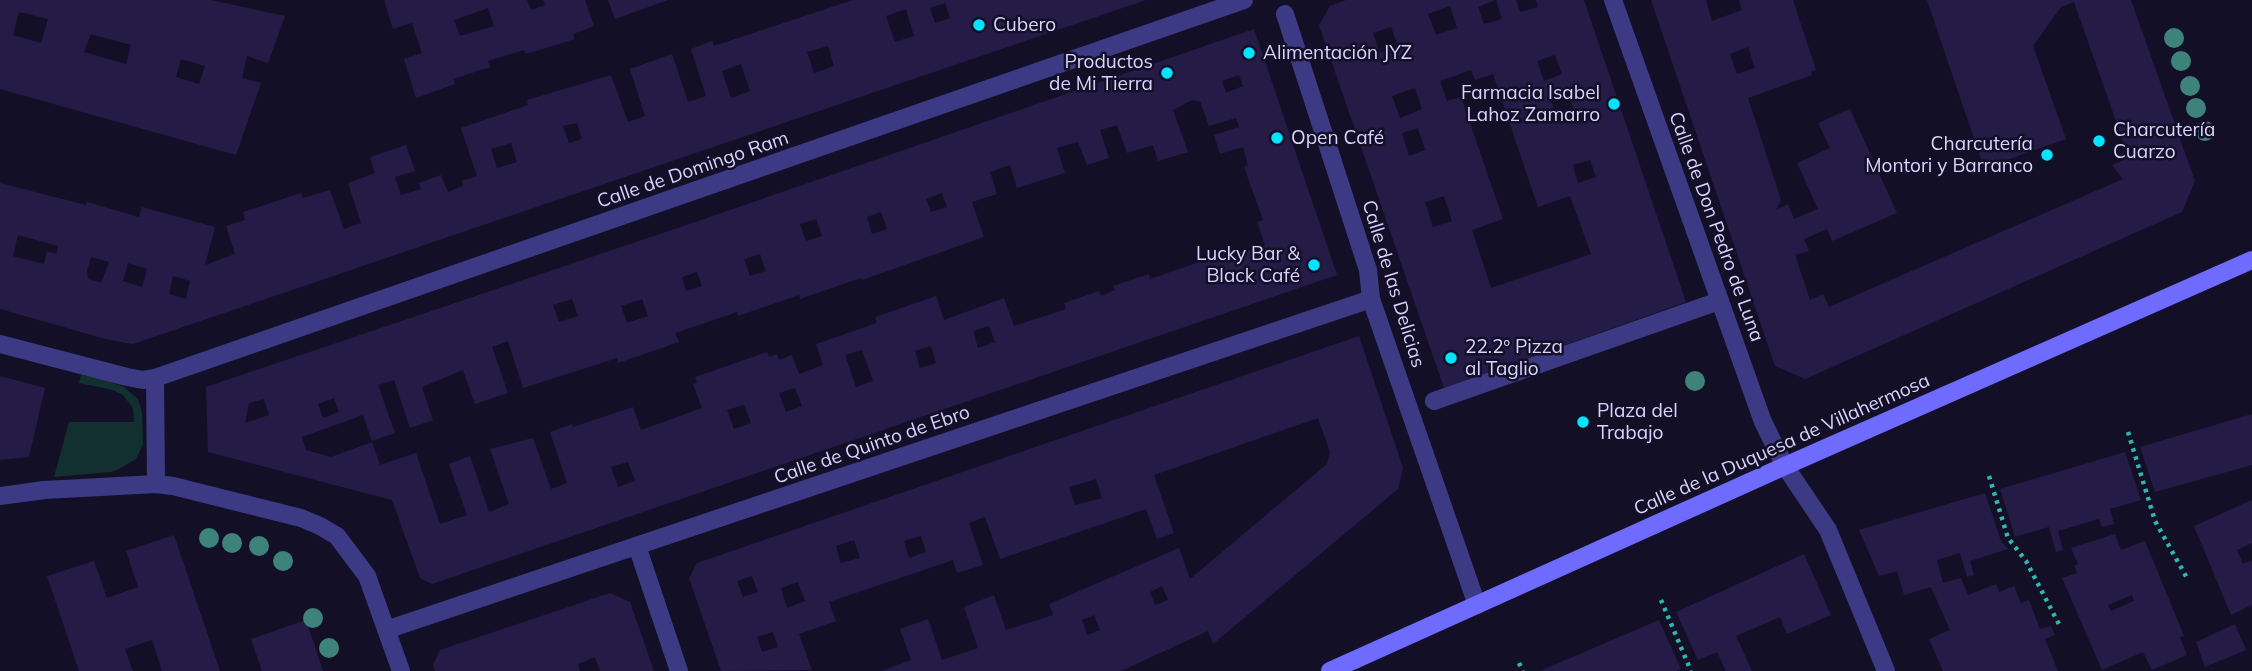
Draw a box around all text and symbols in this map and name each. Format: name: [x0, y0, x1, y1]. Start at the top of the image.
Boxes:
place label: Cubero: [993, 14, 1056, 36]
marker: Cubero: [971, 17, 987, 33]
place label: Alimentación JYZ: [1263, 42, 1412, 64]
marker: Alimentación JYZ: [1241, 45, 1257, 61]
place label: Productos de Mi Tierra: [1049, 51, 1153, 95]
marker: Productos de Mi Tierra: [1159, 65, 1175, 81]
place label: Farmacia Isabel Lahoz Zamarro: [1461, 82, 1600, 126]
marker: Farmacia Isabel Lahoz Zamarro: [1606, 96, 1622, 112]
street label: Calle de Don Pedro de Luna: [1664, 109, 1768, 345]
place label: Charcutería Cuarzo: [2113, 119, 2215, 163]
street label: Calle de Domingo Ram: [594, 127, 792, 213]
place label: Open Café: [1291, 127, 1384, 149]
marker: Open Café: [1269, 130, 1285, 146]
place label: Charcutería Montori y Barranco: [1865, 133, 2033, 177]
marker: Charcutería Cuarzo: [2091, 133, 2107, 149]
marker: Charcutería Montori y Barranco: [2039, 147, 2055, 163]
street label: Calle de las Delicias: [1357, 198, 1429, 370]
place label: Lucky Bar & Black Café: [1196, 243, 1300, 287]
marker: Lucky Bar & Black Café: [1306, 257, 1322, 273]
place label: 22.2º Pizza al Taglio: [1465, 336, 1563, 380]
marker: 22.2º Pizza al Taglio: [1443, 350, 1459, 366]
street label: Calle de la Duquesa de Villahermosa: [1631, 369, 1933, 521]
place label: Plaza del Trabajo: [1597, 400, 1678, 444]
street label: Calle de Quinto de Ebro: [771, 401, 973, 489]
marker: Plaza del Trabajo: [1575, 414, 1591, 430]

